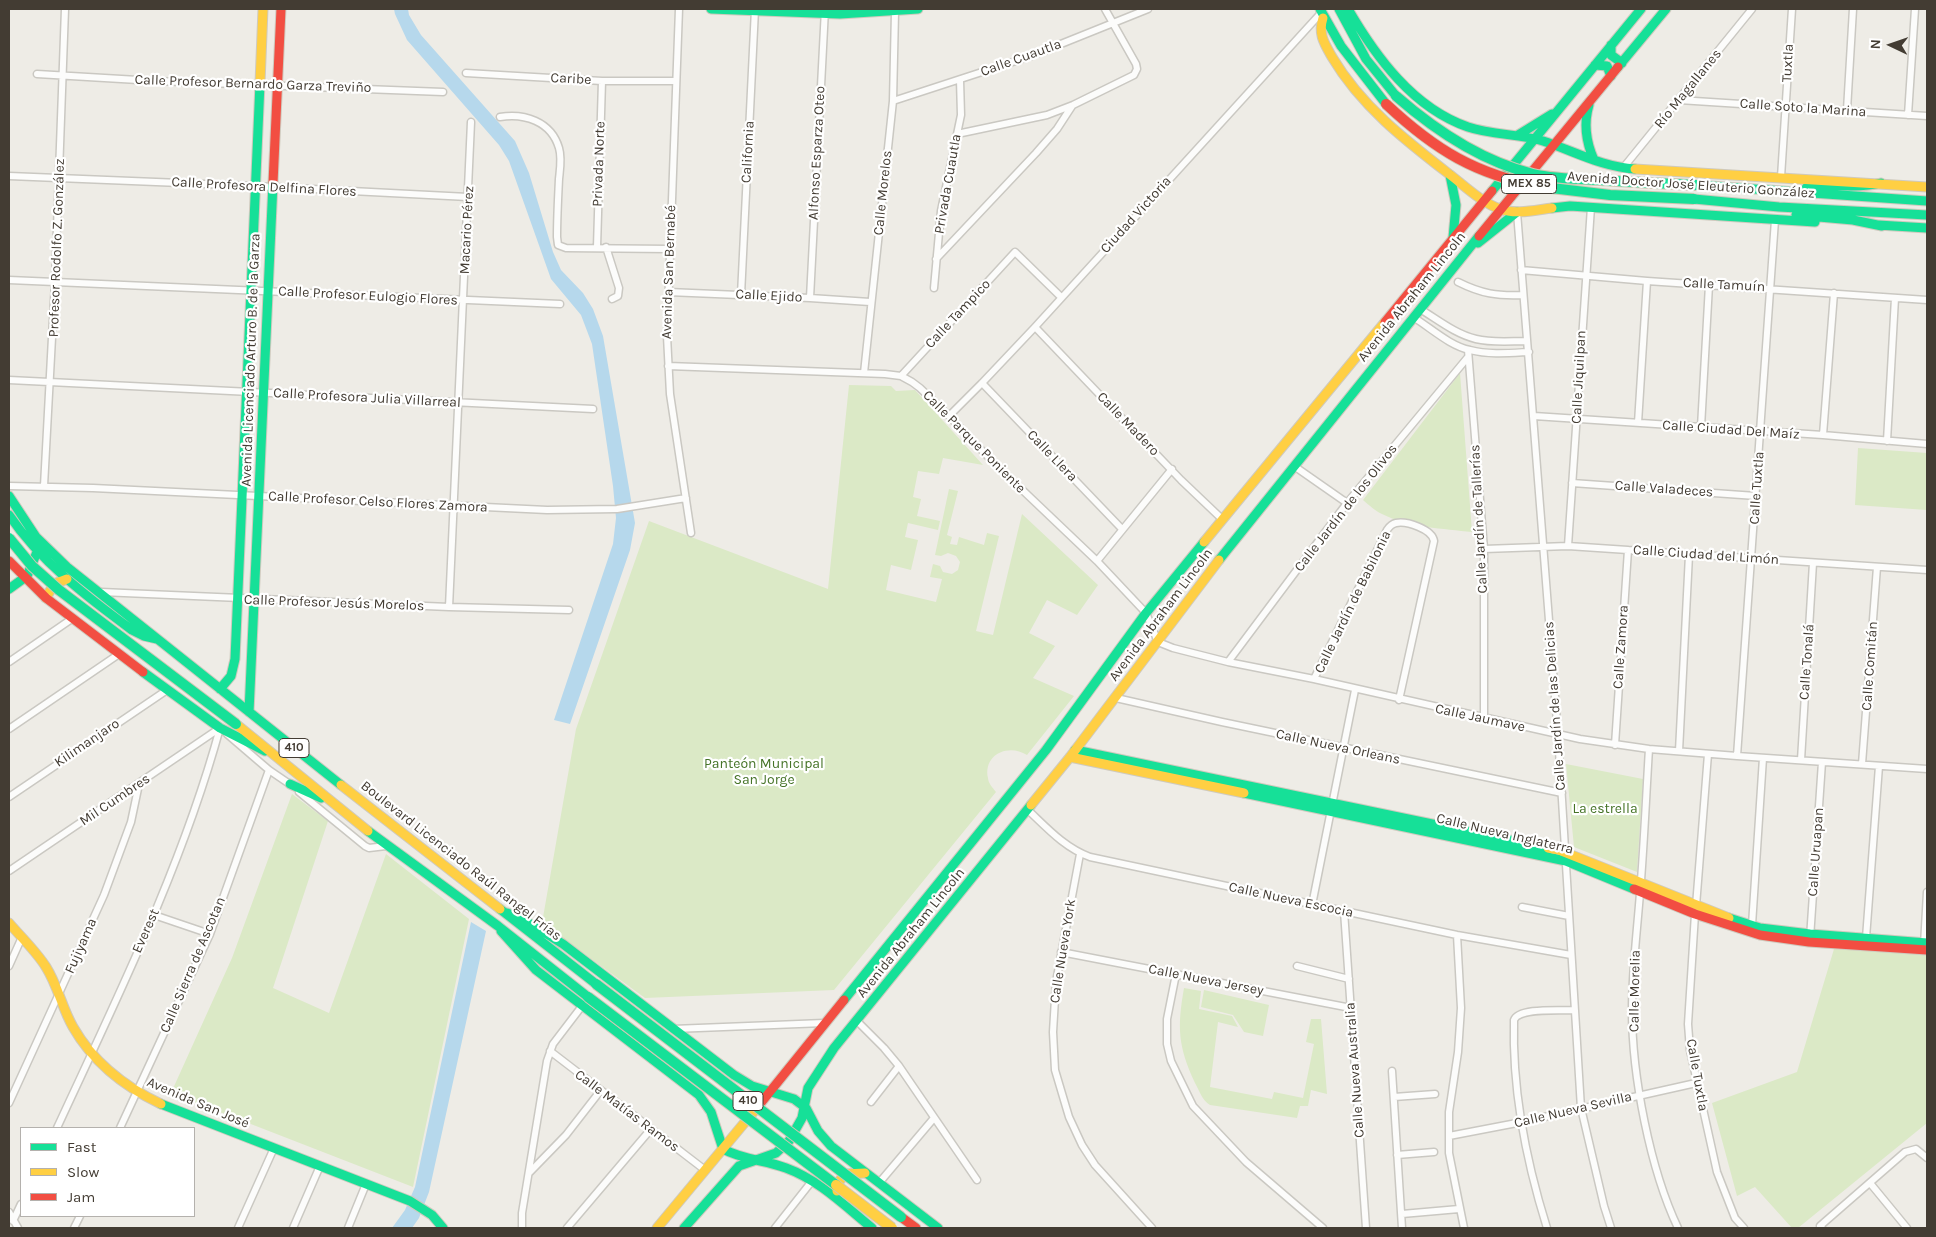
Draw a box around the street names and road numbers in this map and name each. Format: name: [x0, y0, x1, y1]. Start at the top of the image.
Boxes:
street label: Calle Cuautla: [978, 36, 1064, 80]
street label: Tuxtla: [1779, 43, 1797, 83]
street label: Río Magallanes: [1651, 46, 1725, 132]
street label: Caribe: [550, 70, 592, 88]
street label: Calle Profesor Bernardo Garza Treviño: [134, 71, 372, 97]
street label: Alfonso Esparza Oteo: [805, 86, 829, 220]
street label: Calle Soto la Marina: [1739, 95, 1867, 121]
street label: California: [738, 120, 758, 184]
street label: Privada Norte: [589, 121, 609, 207]
street label: Privada Cuautla: [931, 133, 965, 235]
street label: Calle Morelos: [870, 150, 896, 236]
street label: Profesor Rodolfo Z. González: [45, 158, 69, 338]
street label: Avenida Doctor José Eleuterio González: [1567, 168, 1815, 202]
street label: Ciudad Victoria: [1097, 173, 1175, 257]
street label: Calle Profesora Delfina Flores: [171, 174, 357, 200]
road number: MEX 85: [1502, 174, 1556, 193]
street label: Macario Pérez: [456, 185, 478, 275]
street label: Avenida San Bernabé: [658, 205, 680, 339]
street label: Avenida Abraham Lincoln: [1354, 229, 1470, 365]
street label: Avenida Licenciado Arturo B. de la Garza: [238, 233, 264, 487]
street label: Calle Tamuín: [1682, 274, 1766, 296]
street label: Calle Tampico: [922, 276, 994, 352]
street label: Calle Profesor Eulogio Flores: [278, 283, 458, 309]
street label: Calle Ejido: [735, 286, 803, 306]
street label: Calle Jiquilpan: [1568, 330, 1590, 424]
street label: Calle Profesora Julia Villarreal: [273, 385, 461, 411]
street label: Calle Parque Poniente: [919, 387, 1029, 497]
street label: Calle Madero: [1093, 389, 1163, 459]
street label: Calle Ciudad Del Maíz: [1662, 417, 1800, 443]
street label: Calle Llera: [1023, 427, 1081, 485]
street label: Calle Jardín de los Olivos: [1291, 441, 1401, 575]
street label: Calle Jardín de Tallerías: [1467, 444, 1491, 594]
street label: Calle Tuxtla: [1746, 451, 1768, 525]
street label: Calle Valadeces: [1614, 477, 1714, 501]
street label: Calle Profesor Celso Flores Zamora: [268, 488, 488, 516]
street label: Calle Jardín de Babilonia: [1311, 528, 1395, 676]
street label: Calle Ciudad del Limón: [1633, 542, 1779, 568]
street label: Avenida Abraham Lincoln: [1106, 545, 1216, 685]
street label: Calle Profesor Jesús Morelos: [244, 591, 424, 615]
street label: Calle Zamora: [1610, 604, 1632, 690]
street label: Calle Jardín de las Delicias: [1541, 621, 1569, 791]
street label: Calle Comitán: [1858, 621, 1882, 711]
street label: Calle Tonalá: [1796, 624, 1818, 700]
street label: Calle Jaumave: [1434, 700, 1526, 736]
street label: Kilimanjaro: [51, 715, 123, 771]
street label: Calle Nueva Orleans: [1274, 726, 1402, 768]
road number: 410: [279, 738, 309, 758]
street label: Mil Cumbres: [77, 770, 153, 830]
street label: Boulevard Licenciado Raúl Rangel Frías: [357, 777, 565, 945]
street label: Calle Uruapan: [1805, 807, 1827, 897]
street label: Calle Nueva Inglaterra: [1435, 810, 1575, 858]
street label: Avenida Abraham Lincoln: [853, 865, 969, 1001]
street label: Calle Nueva Escocia: [1227, 879, 1355, 921]
street label: Calle Sierra de Ascotan: [157, 894, 229, 1036]
street label: Calle Nueva York: [1046, 898, 1080, 1004]
street label: Everest: [129, 906, 163, 956]
street label: Fujiyama: [61, 916, 101, 976]
street label: Calle Morelia: [1626, 950, 1644, 1032]
street label: Calle Nueva Jersey: [1147, 961, 1265, 999]
street label: Calle Nueva Australia: [1342, 1002, 1368, 1138]
street label: Calle Tuxtla: [1682, 1037, 1712, 1113]
street label: Calle Matías Ramos: [571, 1066, 683, 1156]
street label: Avenida San José: [144, 1074, 252, 1132]
street label: Calle Nueva Sevilla: [1512, 1088, 1634, 1132]
road number: 410: [733, 1092, 763, 1110]

